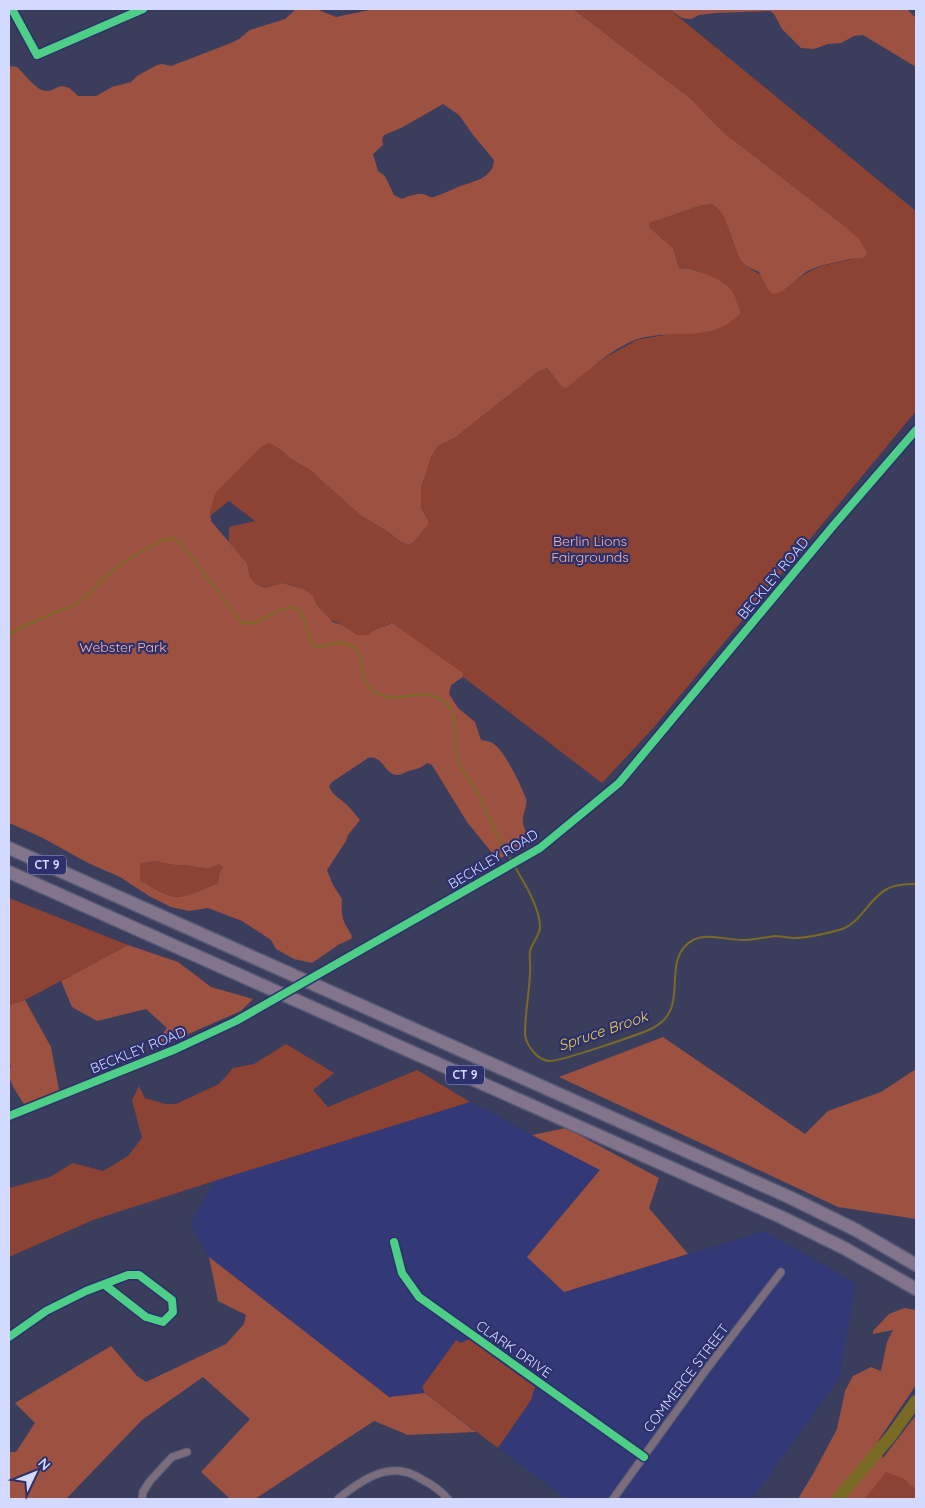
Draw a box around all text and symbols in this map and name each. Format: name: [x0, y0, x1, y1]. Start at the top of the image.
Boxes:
park label: Berlin Lions Fairgrounds: [551, 532, 629, 566]
street label: BECKLEY ROAD: [733, 533, 813, 623]
park label: Webster Park: [79, 638, 167, 656]
street label: BECKLEY ROAD: [445, 825, 541, 893]
road number: CT 9: [28, 856, 66, 874]
water label: Spruce Brook: [556, 1006, 652, 1055]
street label: BECKLEY ROAD: [87, 1023, 189, 1077]
road number: CT 9: [446, 1066, 484, 1084]
street label: CLARK DRIVE: [473, 1316, 555, 1382]
street label: COMMERCE STREET: [639, 1320, 733, 1436]
north arrow: [10, 1448, 60, 1498]
text: N: [34, 1454, 55, 1474]

